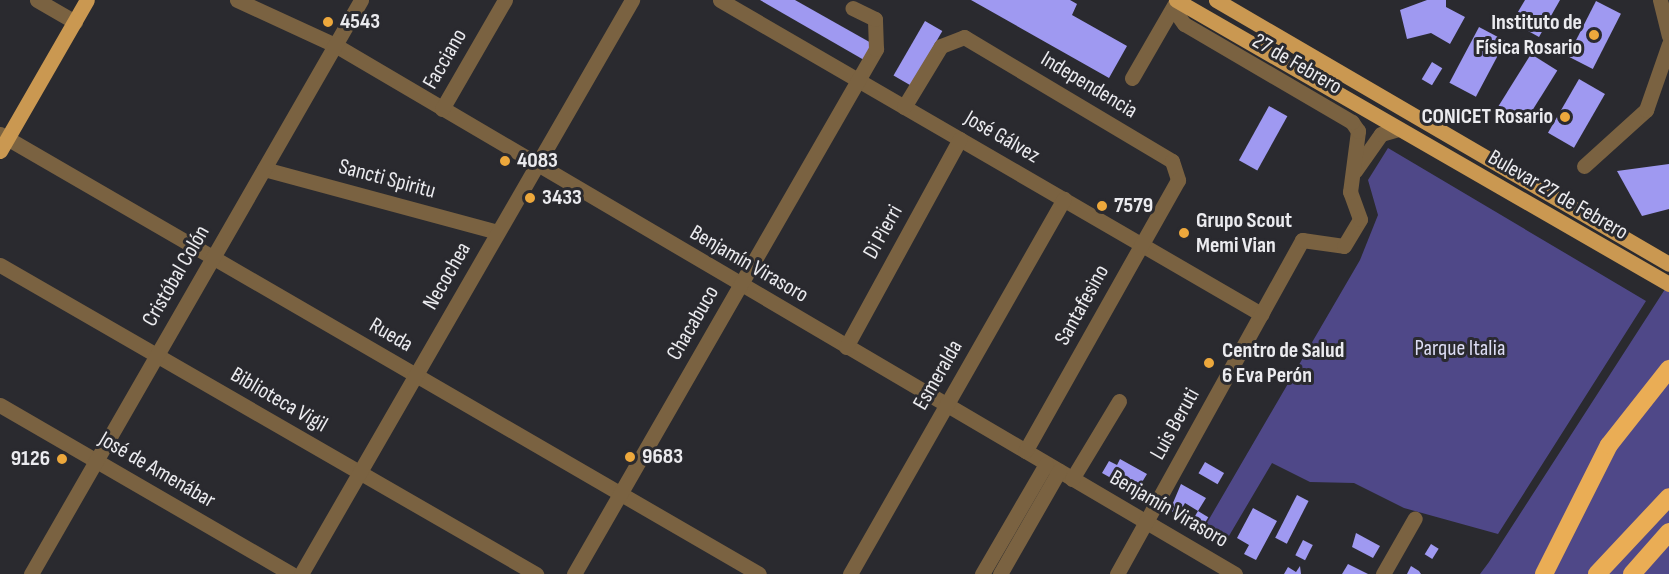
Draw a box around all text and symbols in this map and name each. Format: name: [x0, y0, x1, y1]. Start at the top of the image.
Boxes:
place label: 4543: [340, 9, 380, 35]
place label: Instituto de Física Rosario: [1475, 9, 1582, 60]
marker: 4543: [321, 15, 335, 29]
street label: Facciano: [417, 24, 473, 94]
street label: 27 de Febrero: [1248, 28, 1346, 100]
marker: Instituto de Física Rosario: [1587, 28, 1601, 42]
street label: Independencia: [1036, 46, 1142, 124]
place label: CONICET Rosario: [1421, 104, 1553, 130]
street label: José Gálvez: [960, 105, 1044, 169]
marker: CONICET Rosario: [1558, 110, 1572, 124]
street label: Bulevar 27 de Febrero: [1483, 144, 1633, 246]
place label: 4083: [517, 148, 558, 174]
street label: Sancti Spiritu: [336, 153, 438, 205]
marker: 4083: [498, 154, 512, 168]
place label: 3433: [542, 185, 582, 211]
marker: 3433: [523, 191, 537, 205]
place label: 7579: [1114, 193, 1153, 219]
marker: 7579: [1095, 199, 1109, 213]
street label: Di Pierri: [858, 201, 908, 263]
place label: Grupo Scout Memi Vian: [1196, 207, 1292, 258]
street label: Benjamín Virasoro: [685, 220, 813, 308]
street label: Cristóbal Colón: [137, 221, 215, 331]
marker: Grupo Scout Memi Vian: [1177, 226, 1191, 240]
street label: Necochea: [417, 238, 477, 314]
street label: Santafesino: [1049, 260, 1115, 350]
street label: Chacabuco: [661, 281, 725, 365]
street label: Rueda: [365, 312, 417, 358]
street label: Esmeralda: [908, 335, 968, 415]
park label: Parque Italia: [1415, 336, 1505, 362]
place label: Centro de Salud 6 Eva Perón: [1222, 337, 1344, 388]
marker: Centro de Salud 6 Eva Perón: [1200, 354, 1218, 372]
street label: Biblioteca Vigil: [226, 362, 332, 438]
street label: Luis Beruti: [1145, 384, 1205, 464]
street label: José de Amenábar: [94, 426, 220, 514]
place label: 9683: [642, 444, 683, 470]
place label: 9126: [11, 446, 50, 472]
marker: 9683: [623, 450, 637, 464]
marker: 9126: [55, 452, 69, 466]
street label: Benjamín Virasoro: [1105, 465, 1233, 553]

